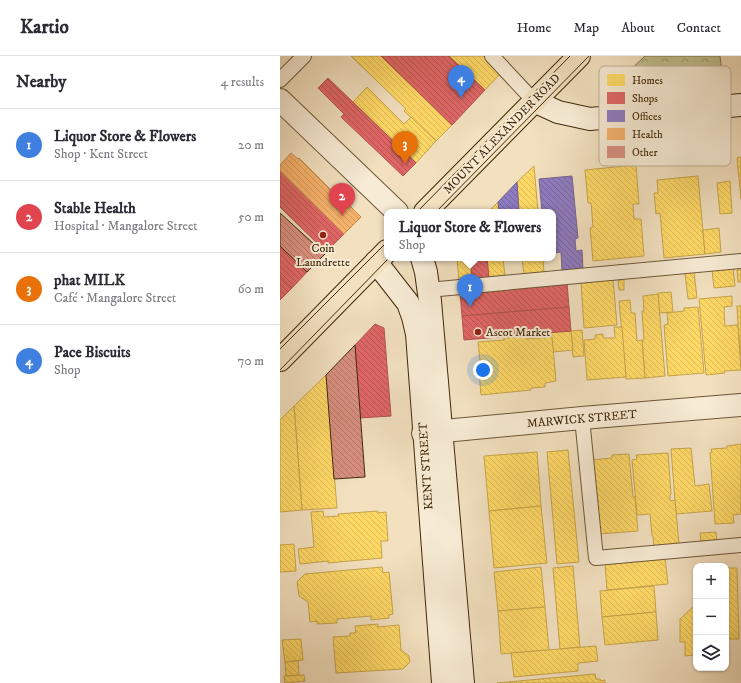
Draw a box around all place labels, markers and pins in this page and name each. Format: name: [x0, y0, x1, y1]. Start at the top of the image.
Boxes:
pin: 4: [448, 65, 474, 98]
pin: 3: [392, 131, 418, 164]
pin: 2: [329, 183, 355, 216]
marker: Coin Laundrette: [318, 230, 328, 240]
place label: Coin Laundrette: [296, 241, 350, 270]
pin: 1: [457, 274, 483, 307]
place label: Ascot Market: [486, 325, 550, 340]
marker: Ascot Market: [473, 327, 483, 337]

